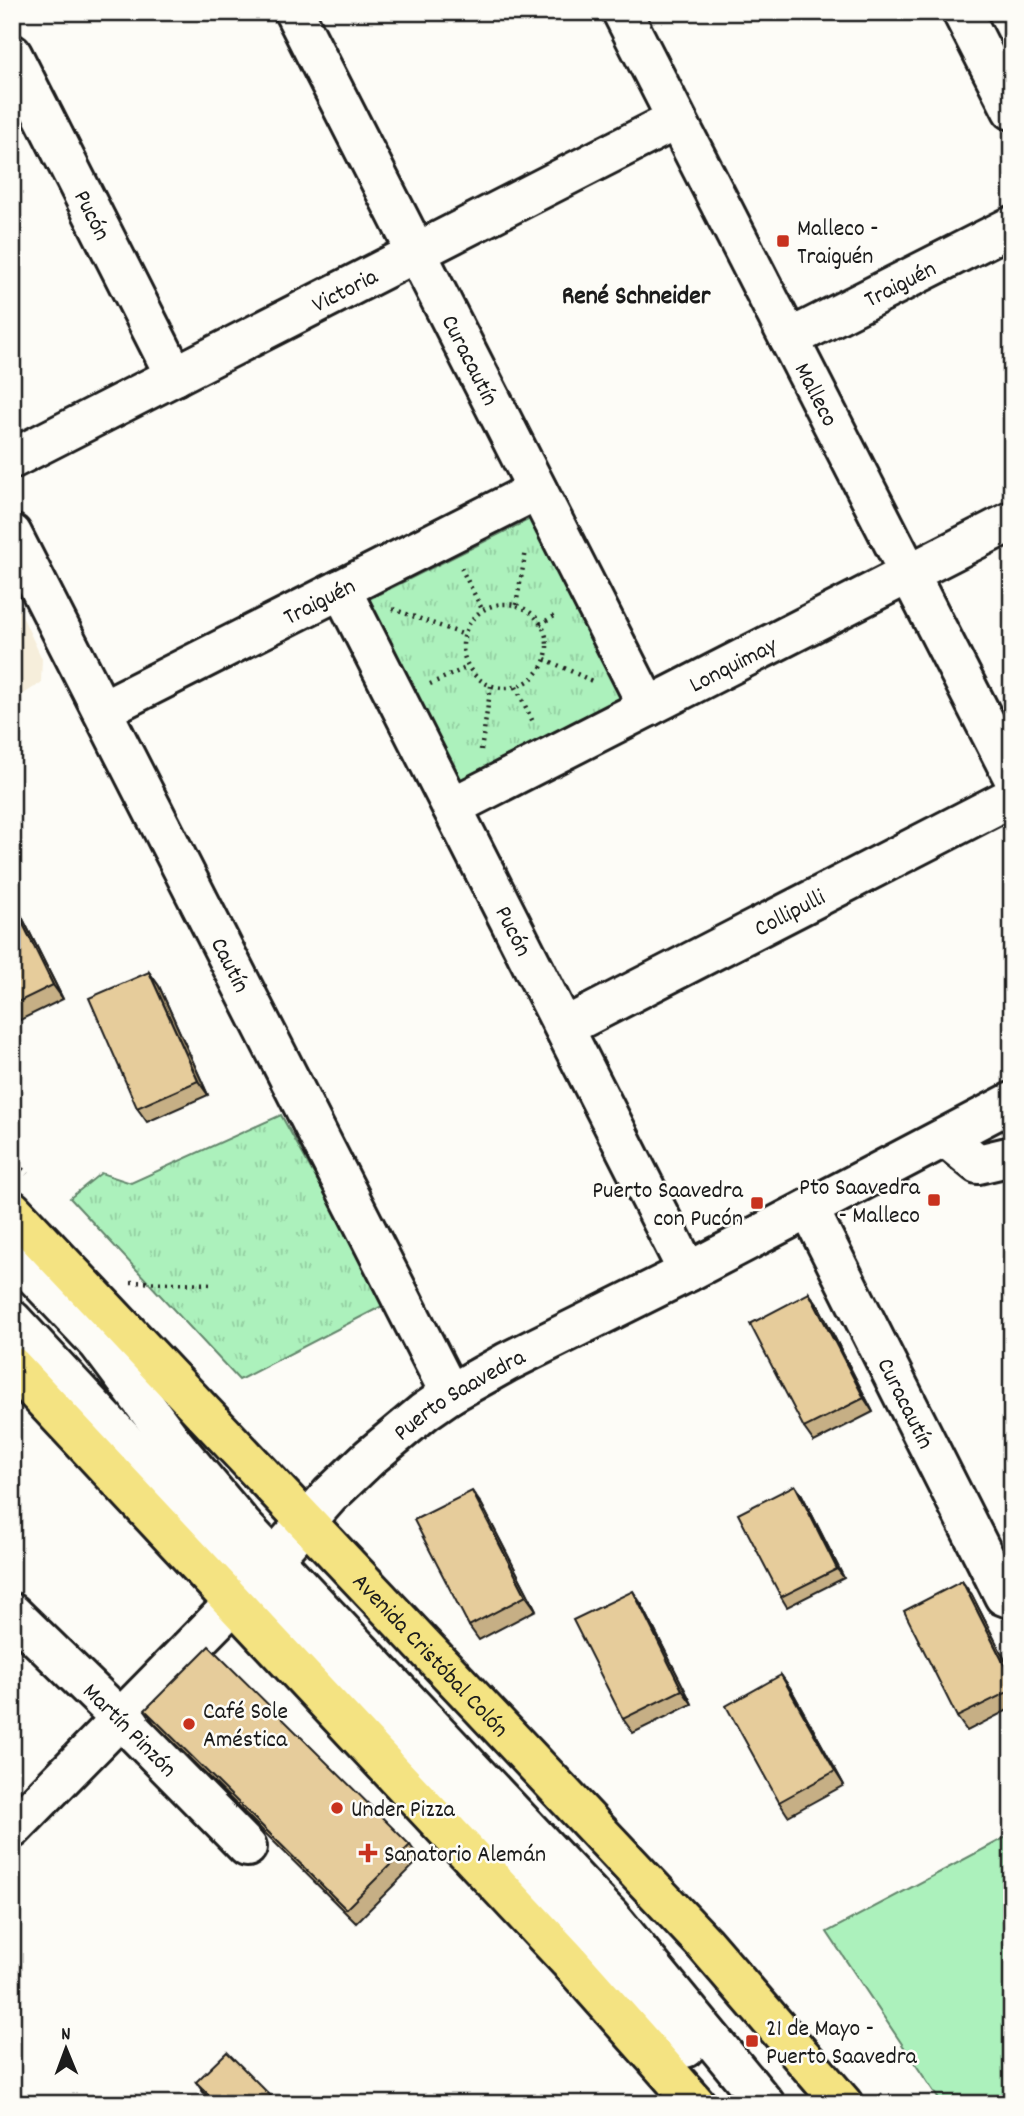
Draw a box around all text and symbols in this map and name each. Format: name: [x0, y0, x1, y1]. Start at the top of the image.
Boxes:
street label: Pucón: [64, 185, 118, 247]
place label: Malleco - Traiguén: [797, 213, 878, 275]
marker: Malleco - Traiguén: [775, 233, 791, 249]
street label: Traiguén: [859, 253, 943, 318]
street label: Victoria: [307, 261, 385, 323]
district label: René Schneider: [562, 279, 711, 316]
street label: Curacautín: [431, 309, 506, 412]
street label: Malleco: [784, 357, 845, 433]
street label: Traiguén: [278, 571, 362, 635]
street label: Lonquimay: [684, 629, 785, 703]
street label: Collipulli: [749, 882, 832, 947]
street label: Pucón: [485, 901, 539, 963]
street label: Cautín: [200, 932, 257, 999]
place label: Pto Saavedra - Malleco: [799, 1172, 921, 1234]
place label: Puerto Saavedra con Pucón: [592, 1175, 744, 1237]
marker: Pto Saavedra - Malleco: [926, 1192, 942, 1208]
marker: Puerto Saavedra con Pucón: [749, 1195, 765, 1211]
street label: Puerto Saavedra: [387, 1341, 532, 1451]
street label: Curacautín: [867, 1353, 941, 1456]
street label: Avenida Cristóbal Colón: [343, 1567, 515, 1746]
street label: Martín Pinzón: [74, 1676, 183, 1786]
place label: Café Sole Améstica: [203, 1696, 288, 1758]
marker: Café Sole Améstica: [181, 1716, 197, 1732]
place label: Under Pizza: [351, 1794, 455, 1828]
marker: Under Pizza: [329, 1800, 345, 1816]
place label: Sanatorio Alemán: [384, 1839, 546, 1873]
marker: Sanatorio Alemán: [358, 1843, 378, 1863]
place label: 21 de Mayo - Puerto Saavedra: [766, 2013, 918, 2075]
north arrow: [32, 2014, 102, 2084]
text: N: [61, 2022, 71, 2049]
marker: 21 de Mayo - Puerto Saavedra: [744, 2033, 760, 2049]

